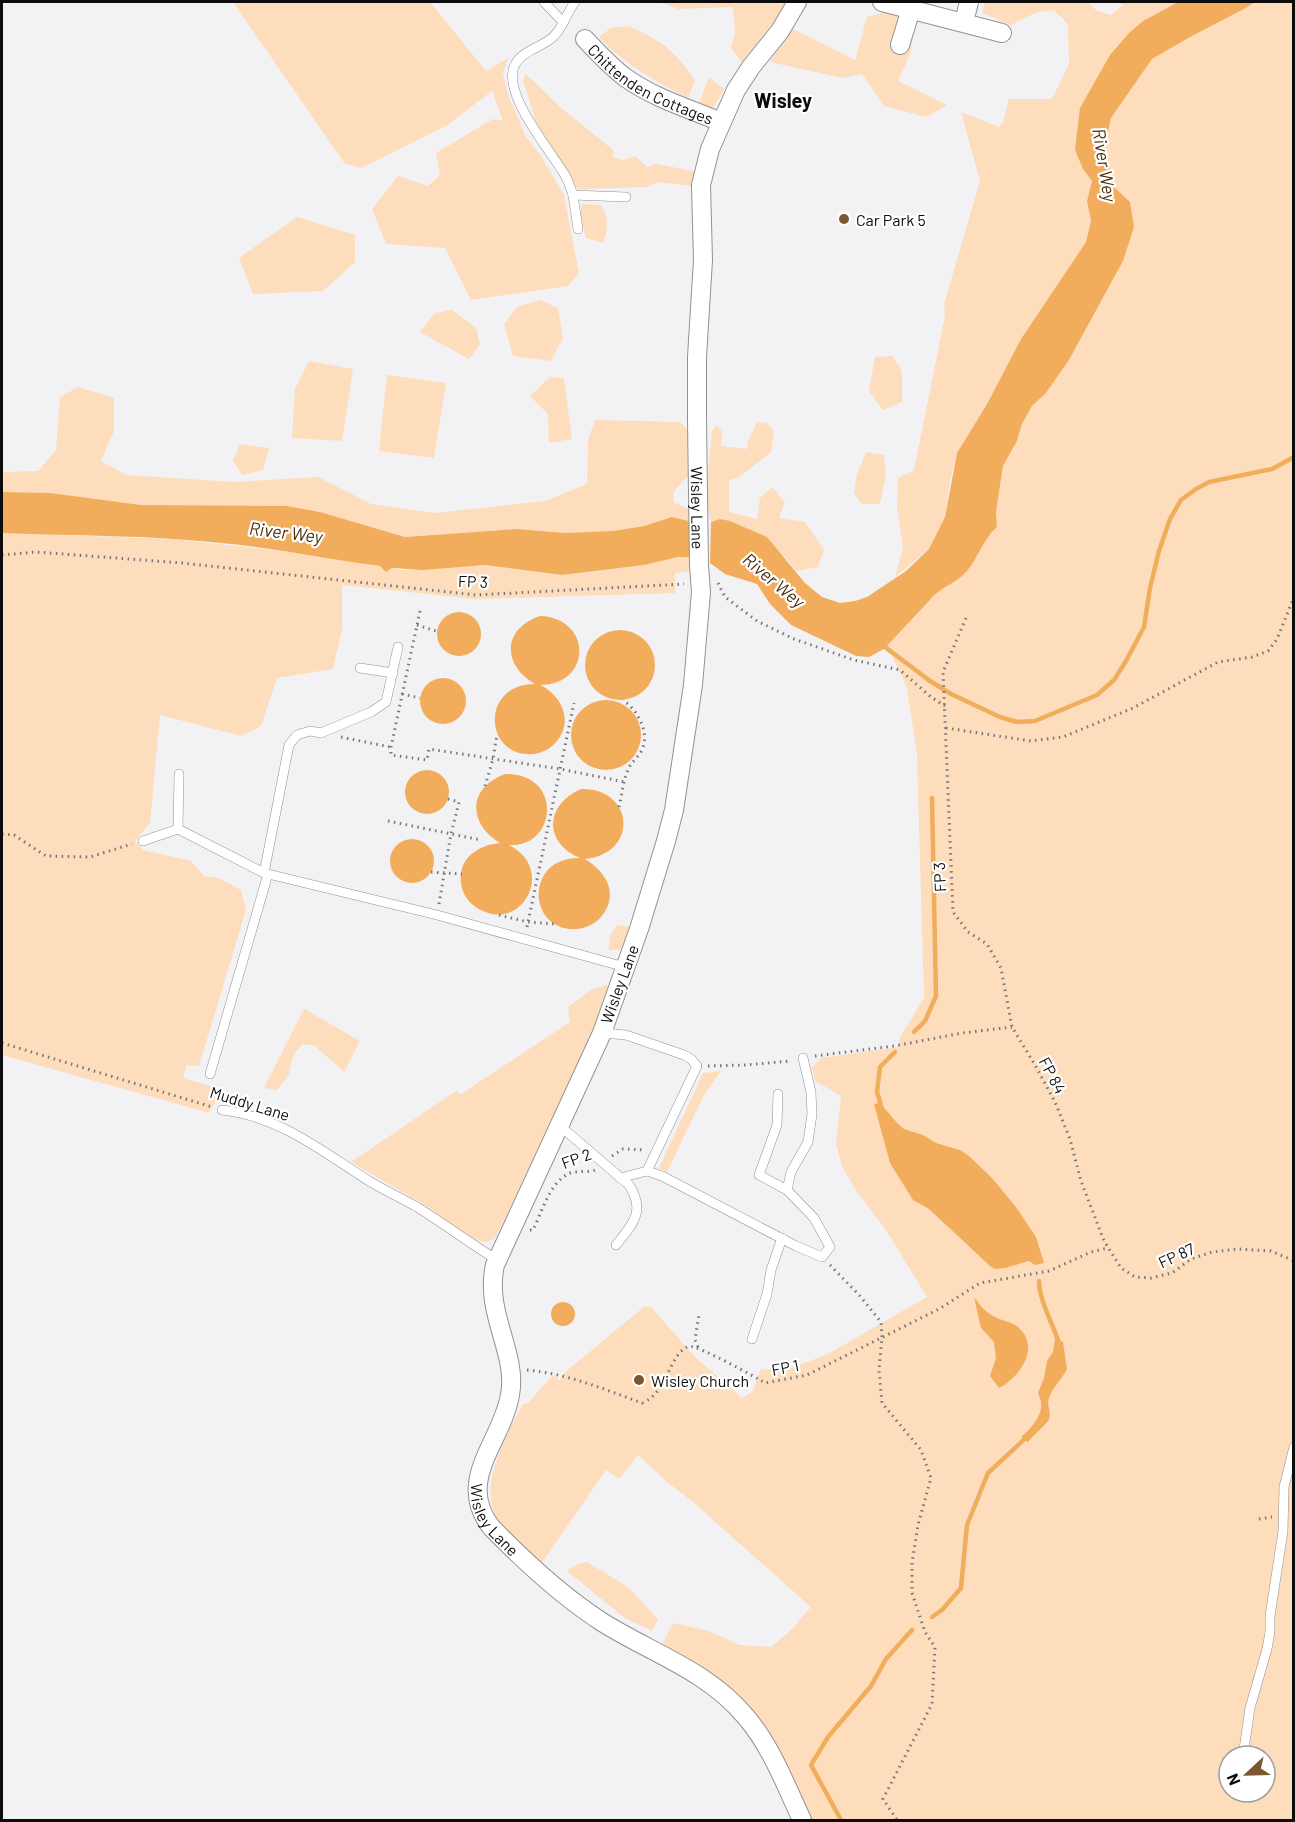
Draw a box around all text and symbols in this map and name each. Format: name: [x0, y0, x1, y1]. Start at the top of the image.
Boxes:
street label: Chittenden Cottages: [585, 40, 716, 127]
district label: Wisley: [754, 88, 812, 112]
water label: River Wey: [1088, 127, 1122, 204]
place label: Car Park 5: [856, 210, 926, 229]
marker: Car Park 5: [837, 212, 851, 226]
street label: Wisley Lane: [688, 466, 708, 549]
water label: River Wey: [248, 517, 325, 548]
water label: River Wey: [739, 548, 810, 613]
street label: FP 3: [458, 571, 488, 591]
street label: FP 3: [929, 862, 949, 892]
street label: Wisley Lane: [596, 942, 642, 1026]
street label: FP 84: [1035, 1053, 1071, 1097]
street label: Muddy Lane: [208, 1082, 292, 1124]
street label: FP 2: [558, 1144, 594, 1172]
street label: FP 87: [1155, 1238, 1197, 1272]
street label: FP 1: [770, 1355, 800, 1379]
place label: Wisley Church: [651, 1371, 749, 1390]
marker: Wisley Church: [632, 1373, 646, 1387]
street label: Wisley Lane: [468, 1483, 523, 1559]
north arrow: [1217, 1744, 1277, 1804]
text: N: [1222, 1771, 1243, 1788]

